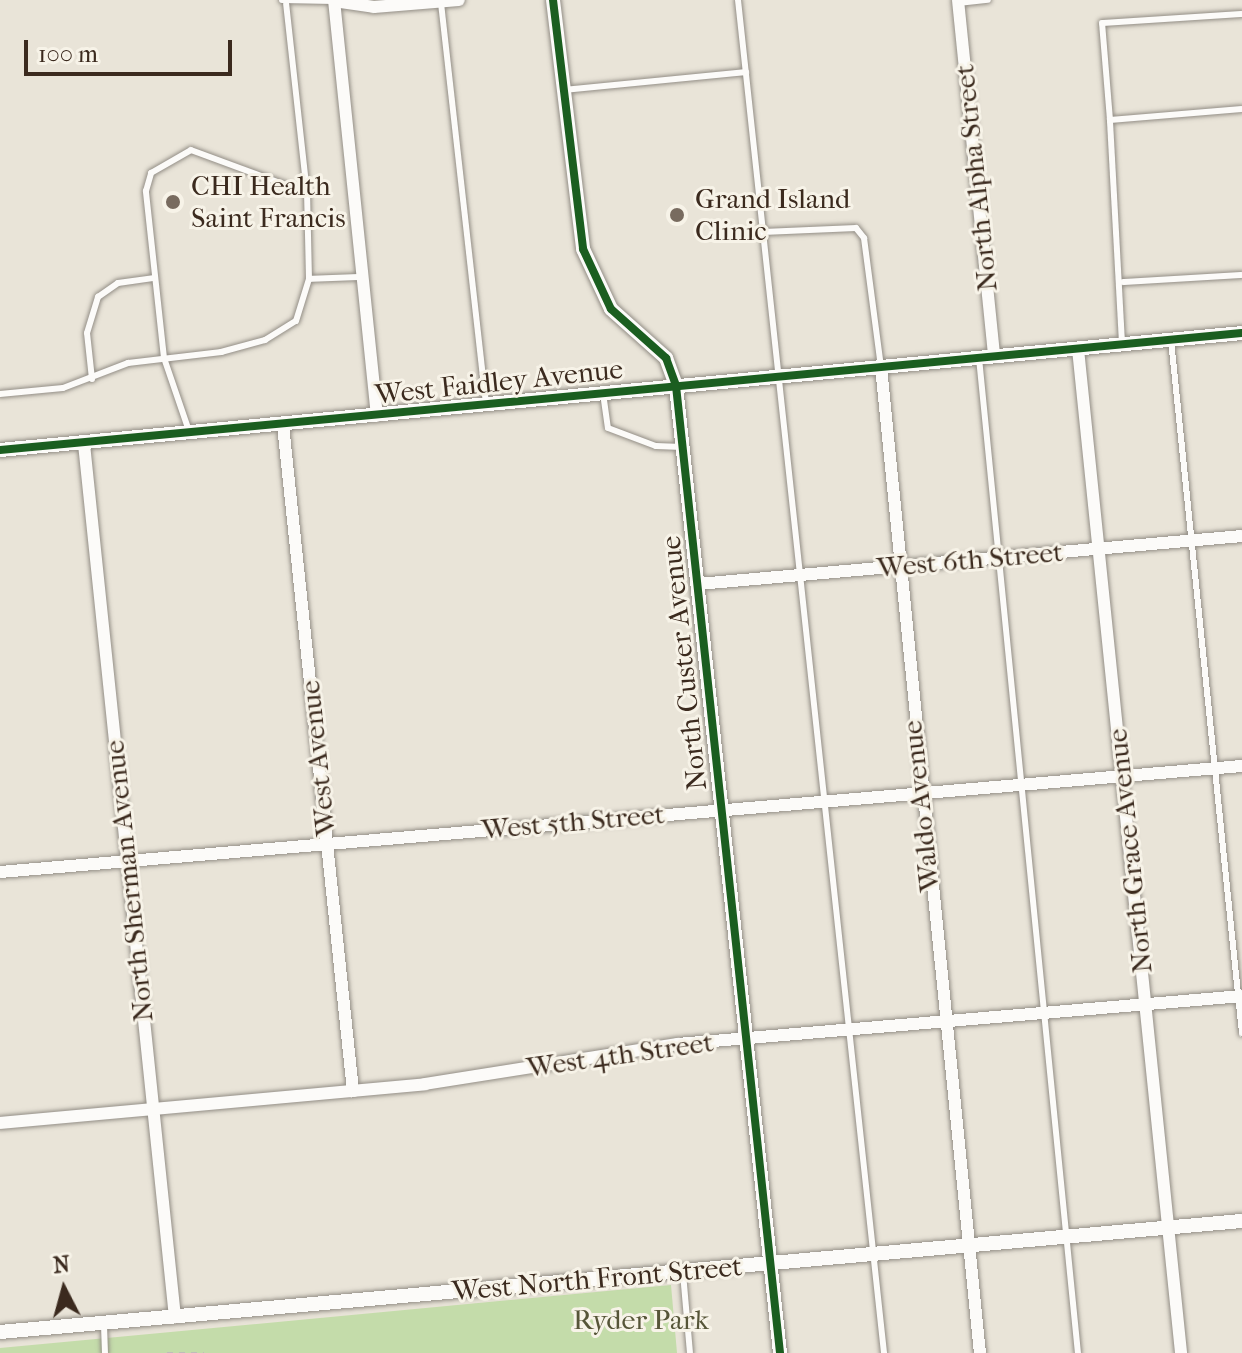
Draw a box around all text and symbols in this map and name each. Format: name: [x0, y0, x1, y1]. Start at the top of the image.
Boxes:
scale bar: [28, 24, 236, 74]
text: 100 m: [38, 40, 98, 68]
street label: North Alpha Street: [947, 63, 1005, 293]
place label: CHI Health Saint Francis: [191, 169, 346, 235]
place label: Grand Island Clinic: [695, 182, 850, 248]
marker: CHI Health Saint Francis: [162, 191, 184, 213]
marker: Grand Island Clinic: [666, 204, 688, 226]
street label: West Faidley Avenue: [373, 352, 625, 412]
street label: North Custer Avenue: [654, 534, 714, 792]
street label: West 6th Street: [876, 535, 1064, 585]
street label: West Avenue: [293, 679, 343, 837]
street label: Waldo Avenue: [895, 719, 947, 893]
street label: North Grace Avenue: [1100, 727, 1160, 975]
street label: North Sherman Avenue: [97, 738, 161, 1024]
street label: West 5th Street: [480, 797, 666, 847]
street label: West 4th Street: [525, 1025, 715, 1085]
north arrow: [24, 1249, 104, 1329]
street label: West North Front Street: [451, 1250, 743, 1308]
text: N: [52, 1251, 71, 1279]
park label: Ryder Park: [573, 1303, 709, 1337]

